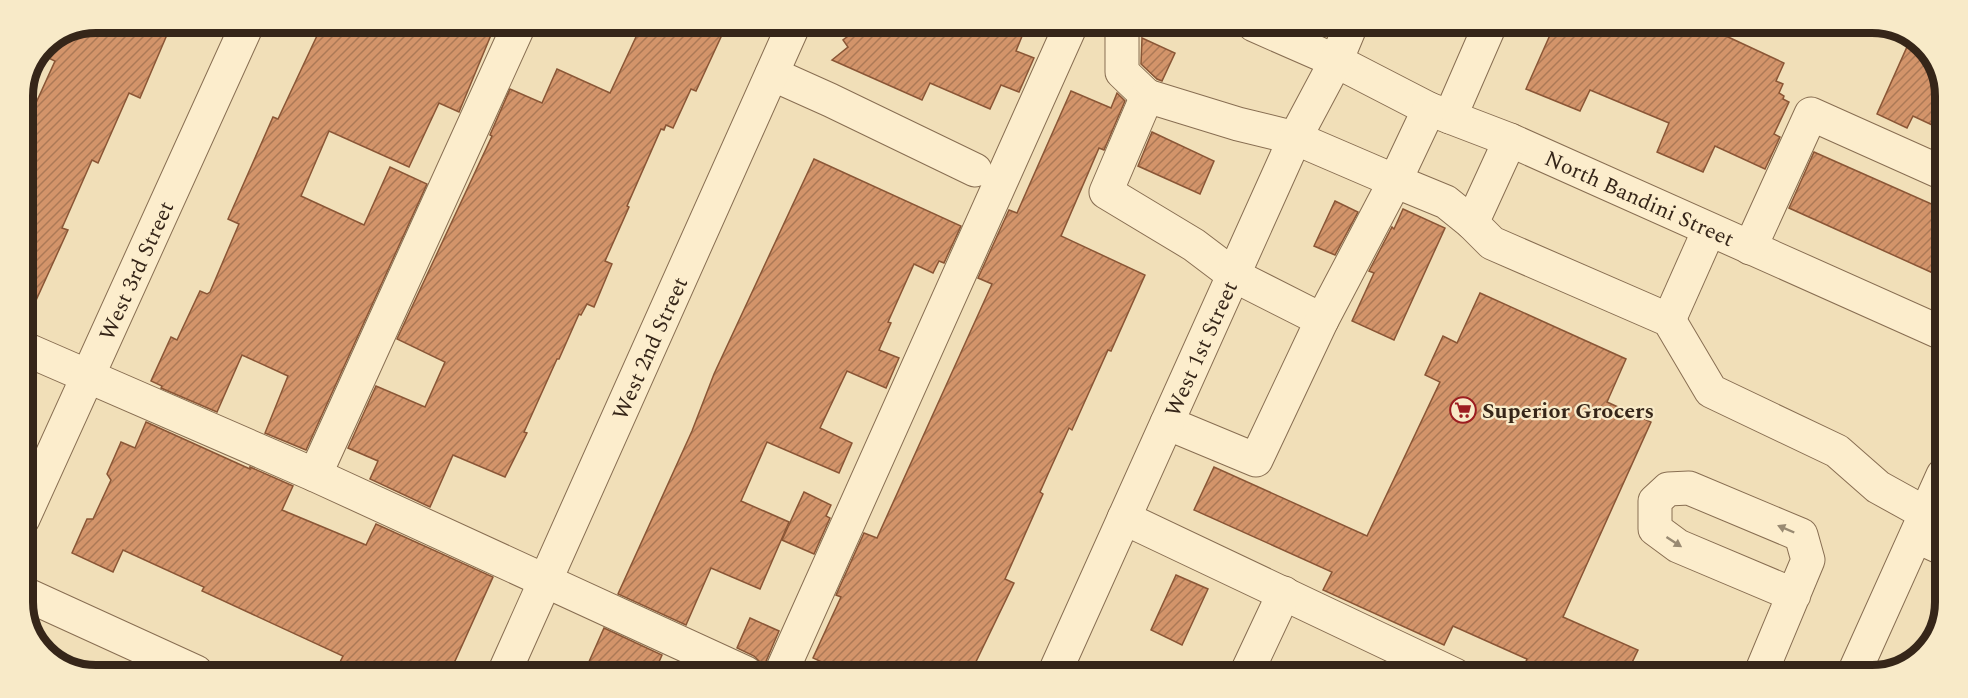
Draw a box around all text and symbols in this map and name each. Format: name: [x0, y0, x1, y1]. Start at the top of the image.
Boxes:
street label: North Bandini Street: [1539, 143, 1739, 256]
street label: West 3rd Street: [91, 196, 183, 346]
street label: West 2nd Street: [604, 271, 697, 426]
street label: West 1st Street: [1157, 276, 1247, 422]
supermarket icon: Superior Grocers: [1448, 395, 1478, 425]
place label: Superior Grocers: [1482, 395, 1654, 428]
one-way arrow: [1776, 524, 1794, 534]
one-way arrow: [1666, 536, 1682, 547]

